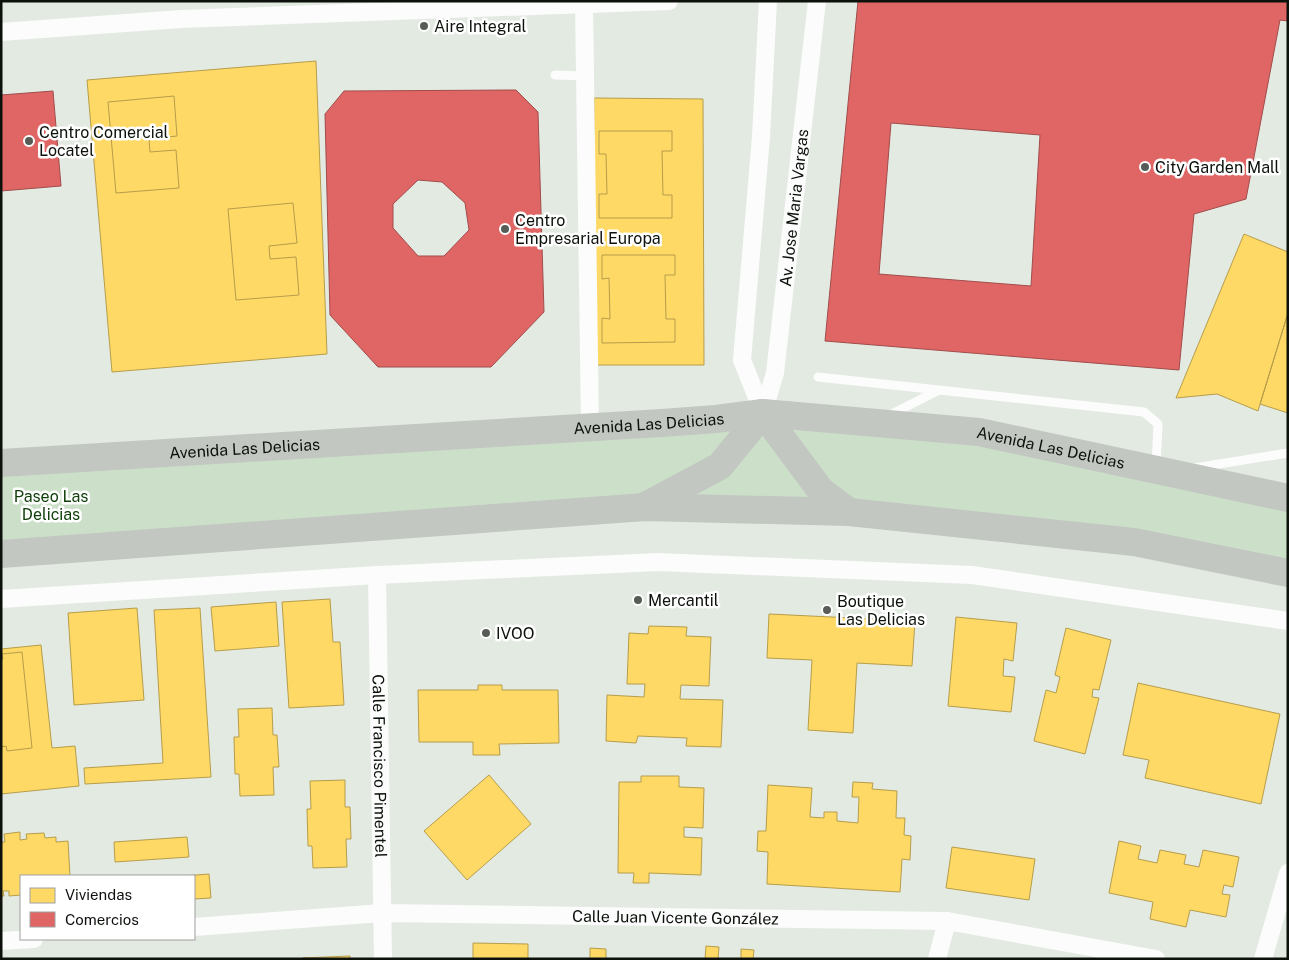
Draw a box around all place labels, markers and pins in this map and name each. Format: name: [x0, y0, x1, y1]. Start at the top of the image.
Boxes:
place label: Aire Integral: [434, 17, 527, 36]
marker: Aire Integral: [418, 20, 430, 32]
place label: Centro Comercial Locatel: [39, 123, 169, 160]
marker: Centro Comercial Locatel: [23, 135, 35, 147]
place label: City Garden Mall: [1155, 158, 1280, 177]
marker: City Garden Mall: [1139, 161, 1151, 173]
place label: Centro Empresarial Europa: [515, 211, 661, 248]
marker: Centro Empresarial Europa: [499, 223, 511, 235]
place label: Mercantil: [648, 591, 719, 610]
place label: Boutique Las Delicias: [837, 592, 925, 629]
marker: Mercantil: [632, 594, 644, 606]
marker: Boutique Las Delicias: [821, 604, 833, 616]
place label: IVOO: [496, 624, 534, 643]
marker: IVOO: [480, 627, 492, 639]

